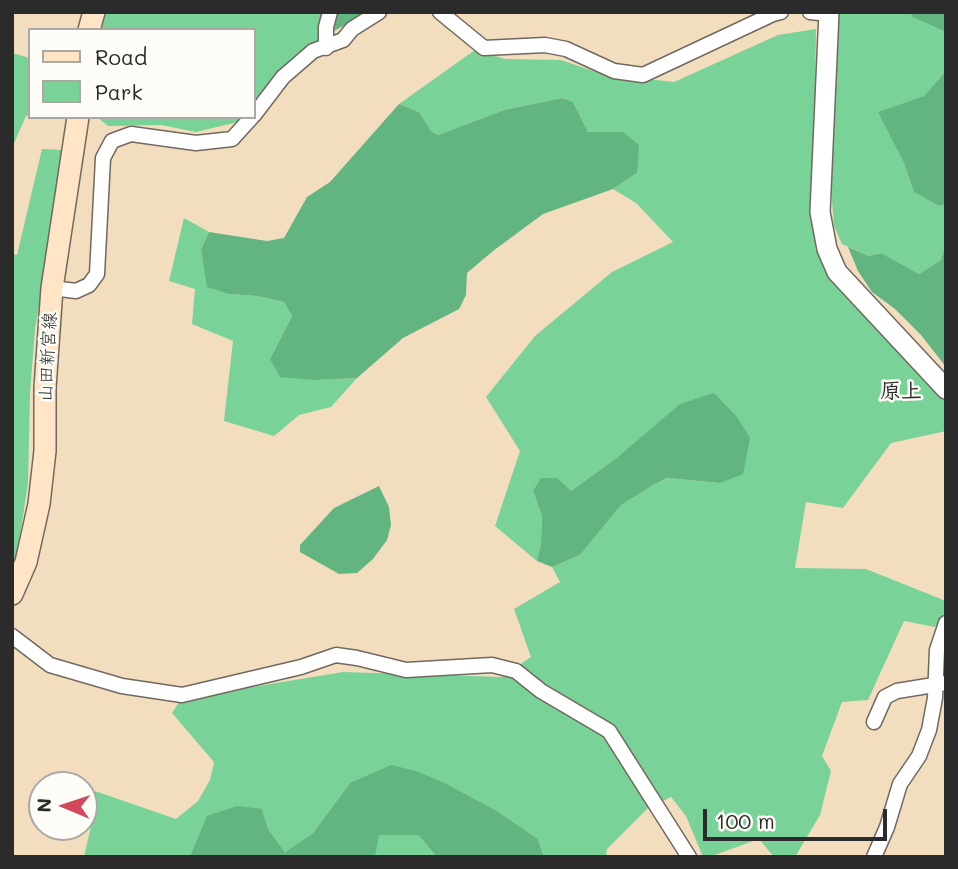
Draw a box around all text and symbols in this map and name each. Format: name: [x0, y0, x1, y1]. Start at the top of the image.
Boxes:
legend: [28, 28, 256, 119]
text: Road: [95, 43, 147, 70]
text: Park: [95, 78, 143, 105]
street label: 山田新宮線: [35, 311, 61, 403]
district label: 原上: [880, 379, 922, 405]
north arrow: [28, 771, 98, 841]
scale bar: [706, 796, 890, 840]
text: N: [31, 798, 56, 813]
text: 100 m: [716, 807, 775, 834]

